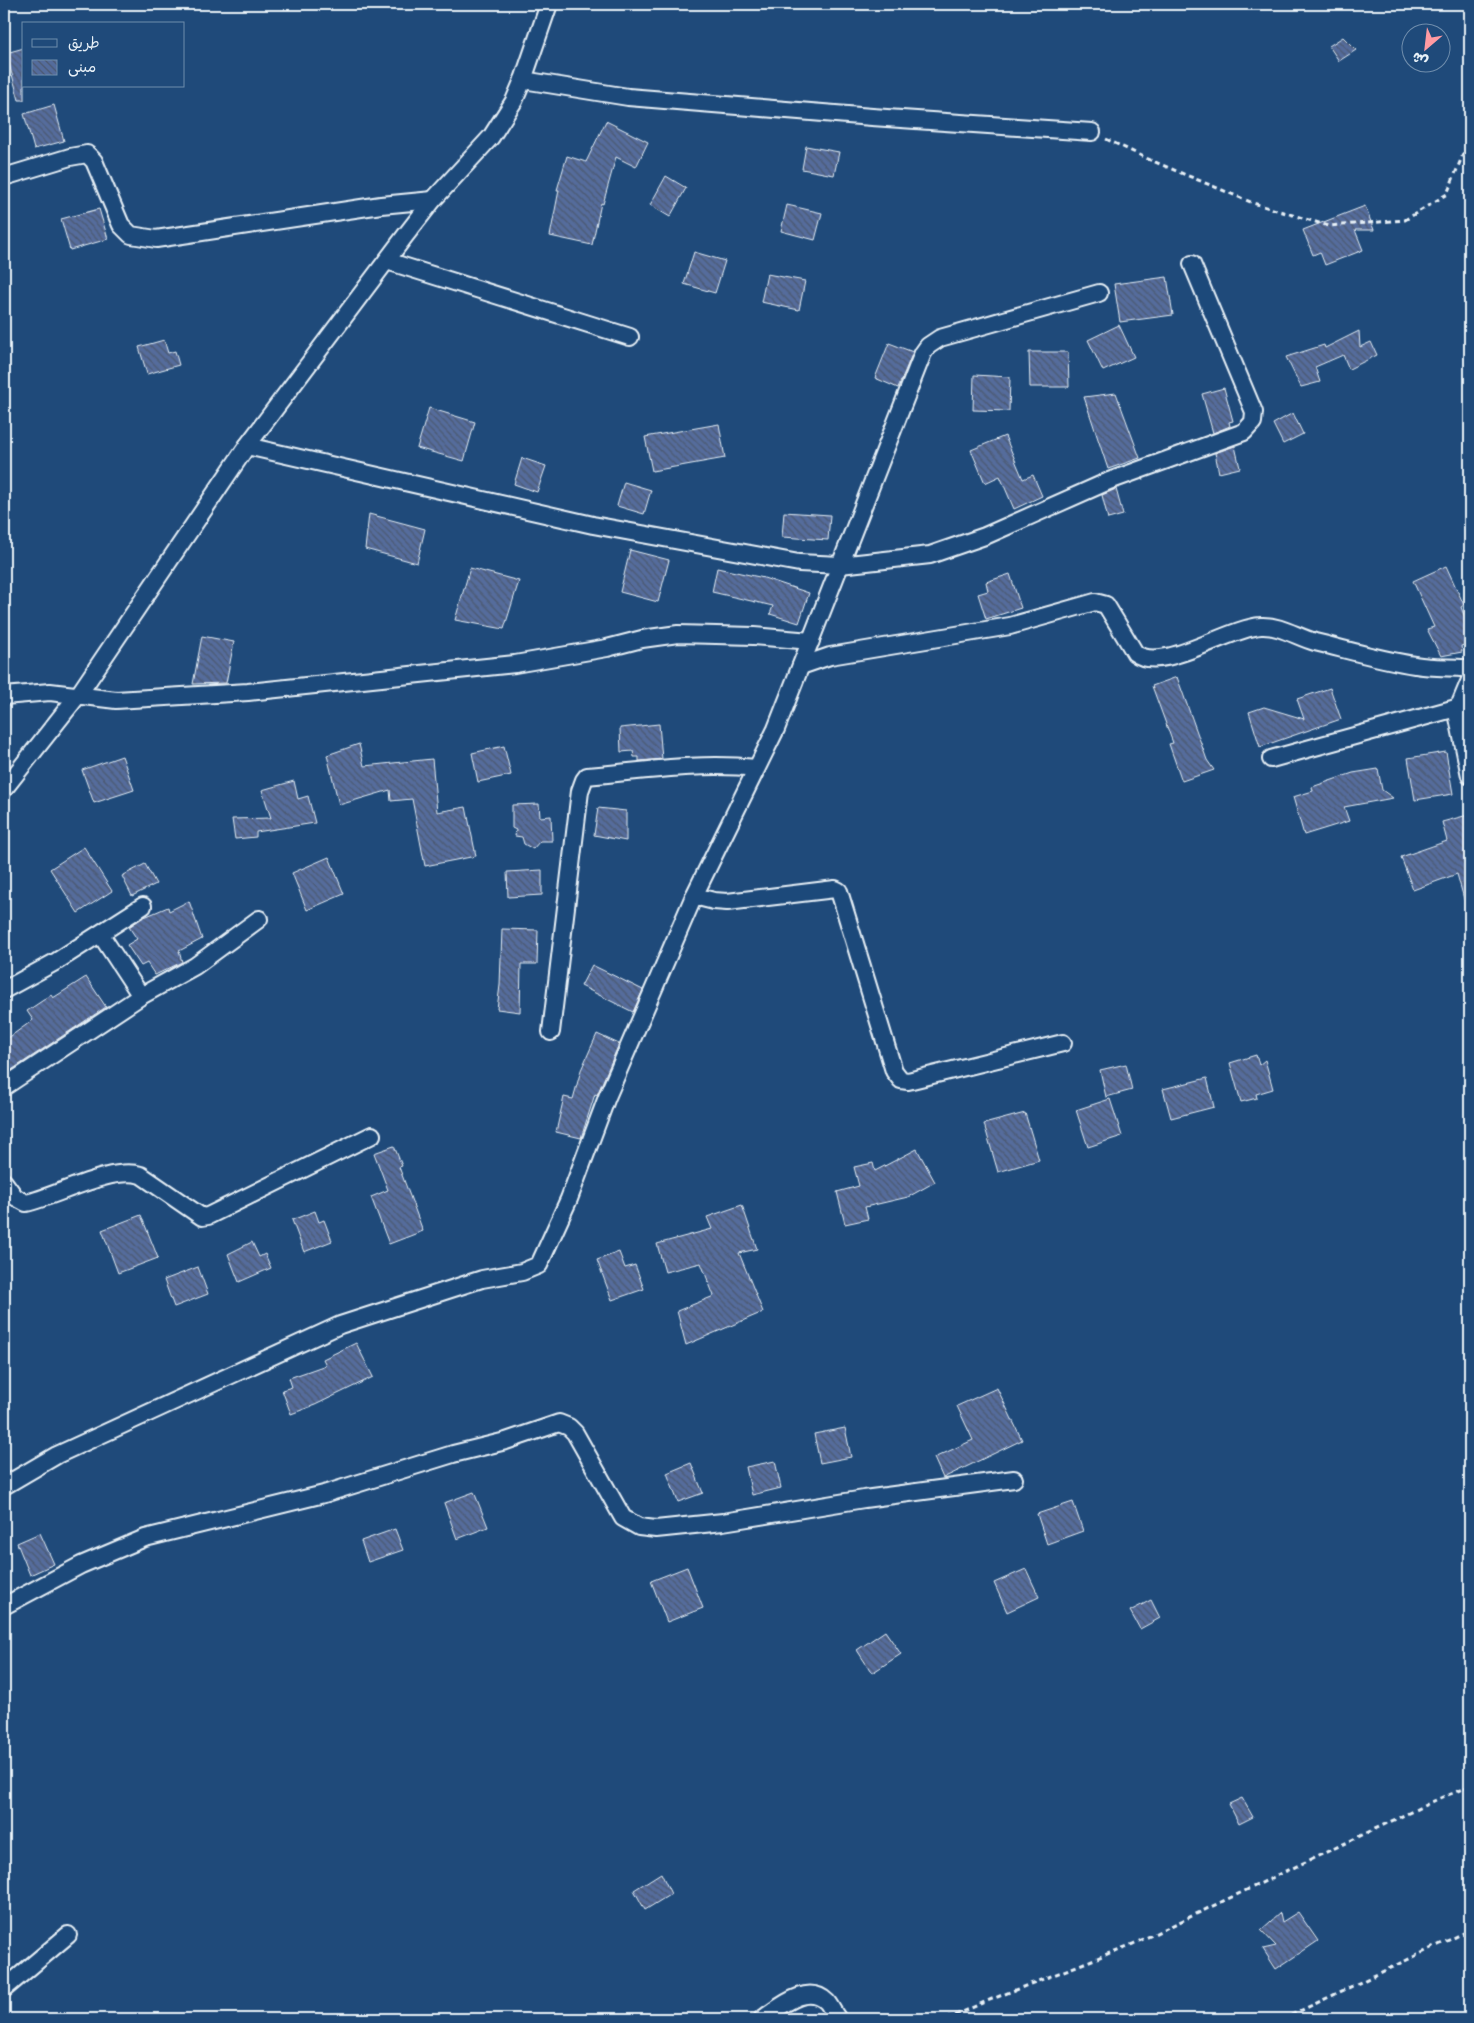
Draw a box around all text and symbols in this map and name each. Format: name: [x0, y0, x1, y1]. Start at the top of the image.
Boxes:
legend: [22, 22, 185, 88]
north arrow: [1402, 22, 1452, 72]
text: طريق: [68, 34, 100, 52]
text: ش: [1409, 48, 1431, 70]
text: مبنى: [68, 58, 96, 77]

